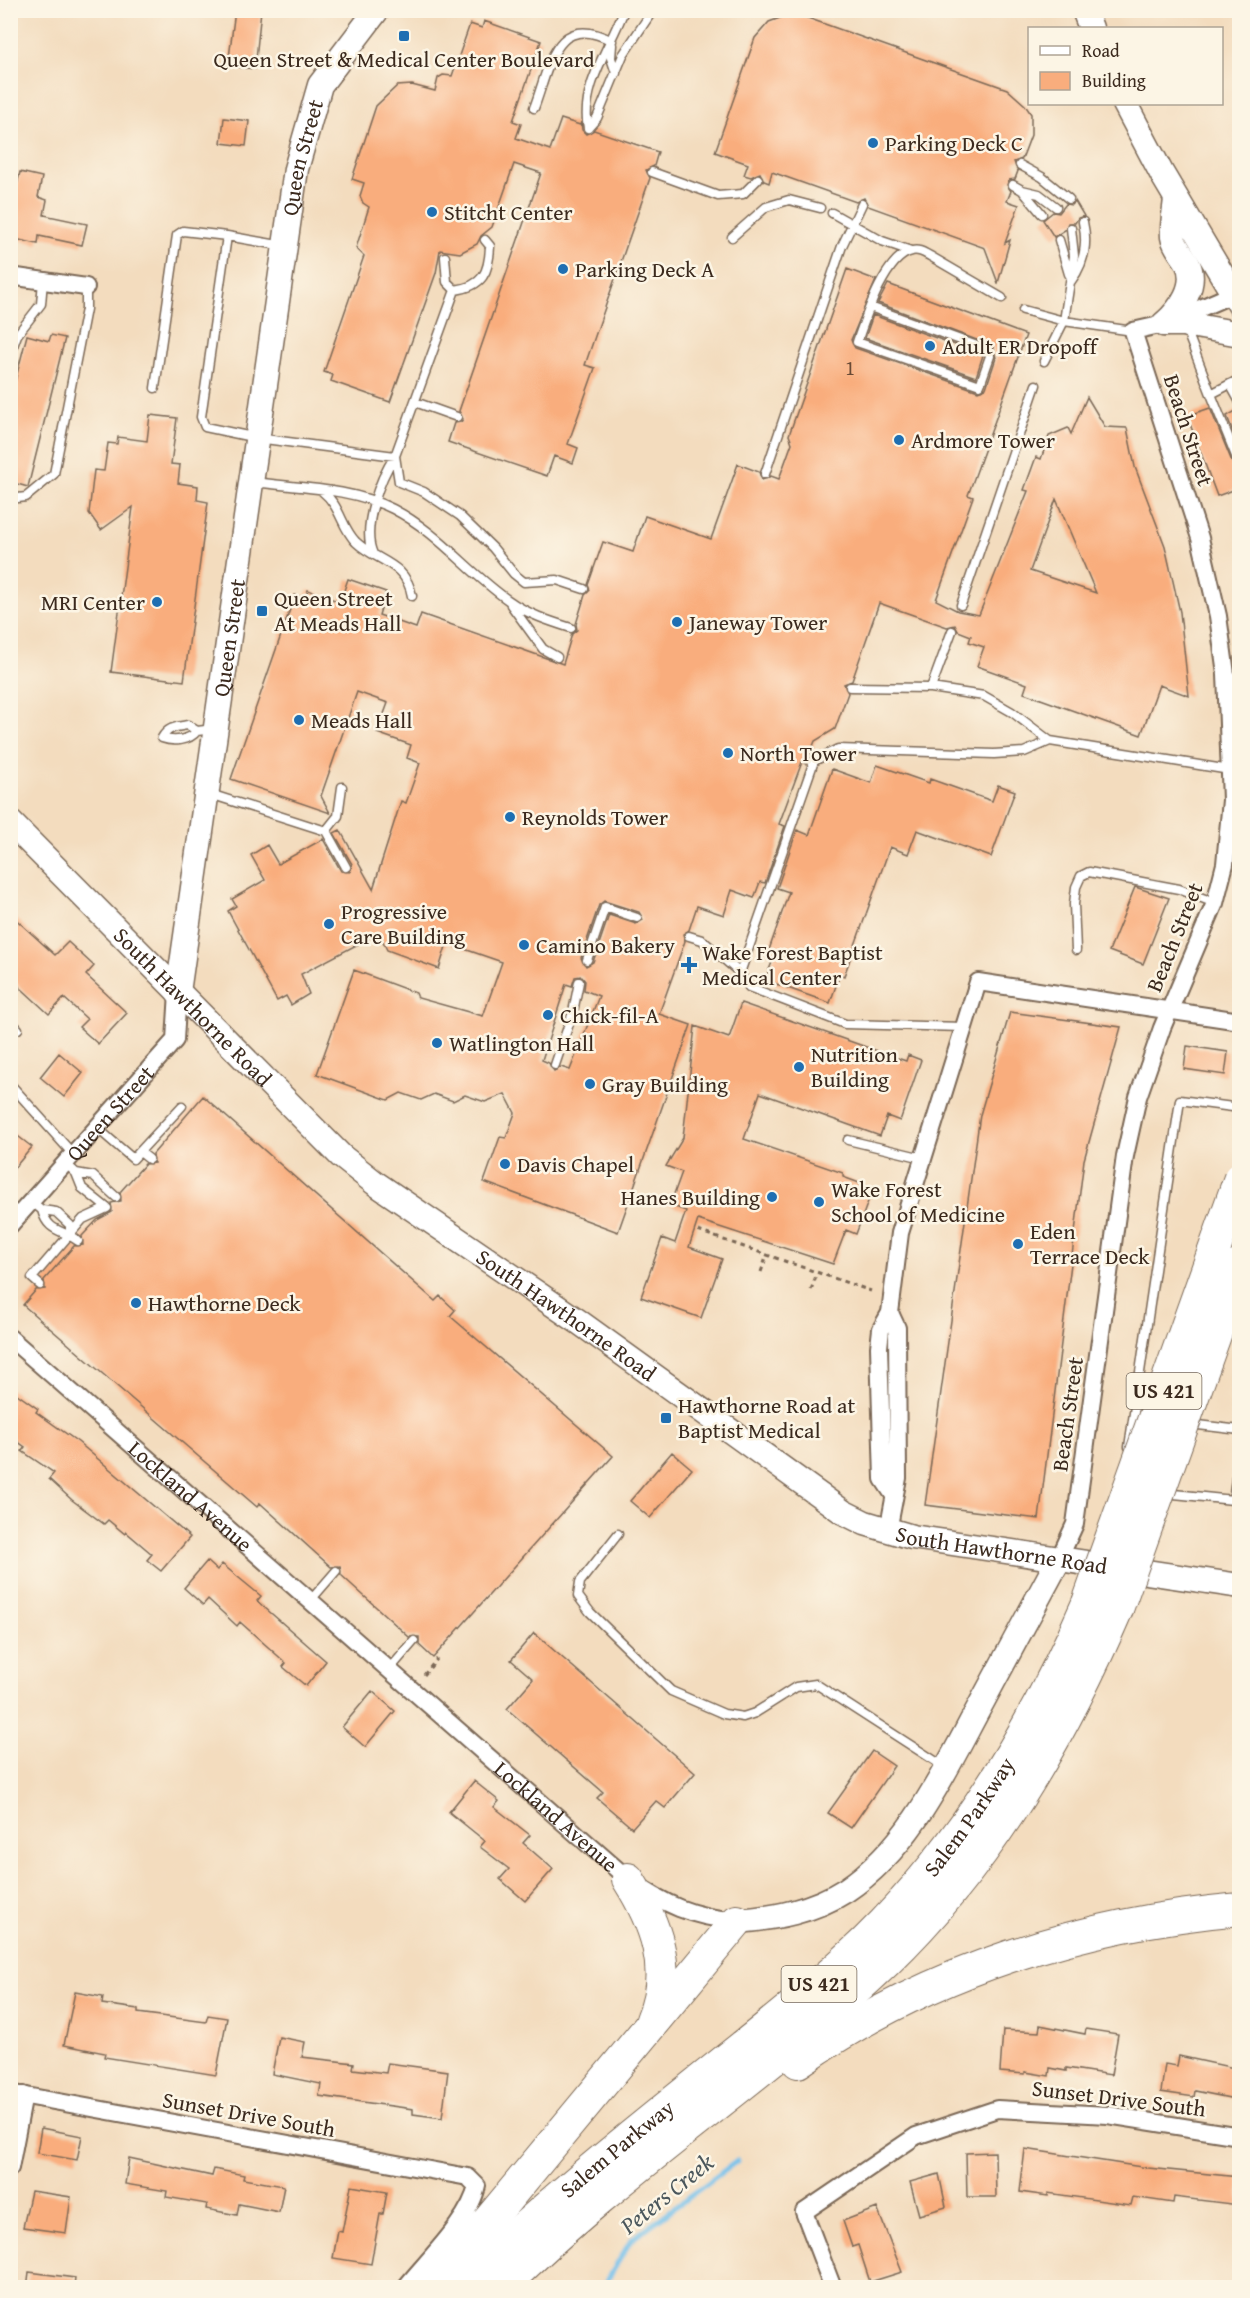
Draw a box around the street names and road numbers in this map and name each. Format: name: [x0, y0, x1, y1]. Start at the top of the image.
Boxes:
street label: Queen Street: [274, 95, 331, 218]
street label: Beach Street: [1156, 370, 1222, 490]
street label: Queen Street: [205, 576, 253, 699]
street label: Beach Street: [1138, 877, 1211, 997]
street label: South Hawthorne Road: [107, 920, 280, 1094]
street label: Queen Street: [58, 1058, 161, 1168]
street label: South Hawthorne Road: [470, 1241, 663, 1389]
street label: Beach Street: [1043, 1354, 1091, 1473]
road number: US 421: [1126, 1373, 1202, 1409]
street label: Lockland Avenue: [121, 1433, 260, 1559]
street label: South Hawthorne Road: [892, 1517, 1110, 1582]
street label: Salem Parkway: [916, 1751, 1022, 1883]
street label: Lockland Avenue: [487, 1753, 625, 1880]
road number: US 421: [782, 1966, 856, 2002]
street label: Sunset Drive South: [1030, 2071, 1208, 2125]
street label: Sunset Drive South: [160, 2083, 339, 2145]
street label: Salem Parkway: [553, 2092, 681, 2205]

